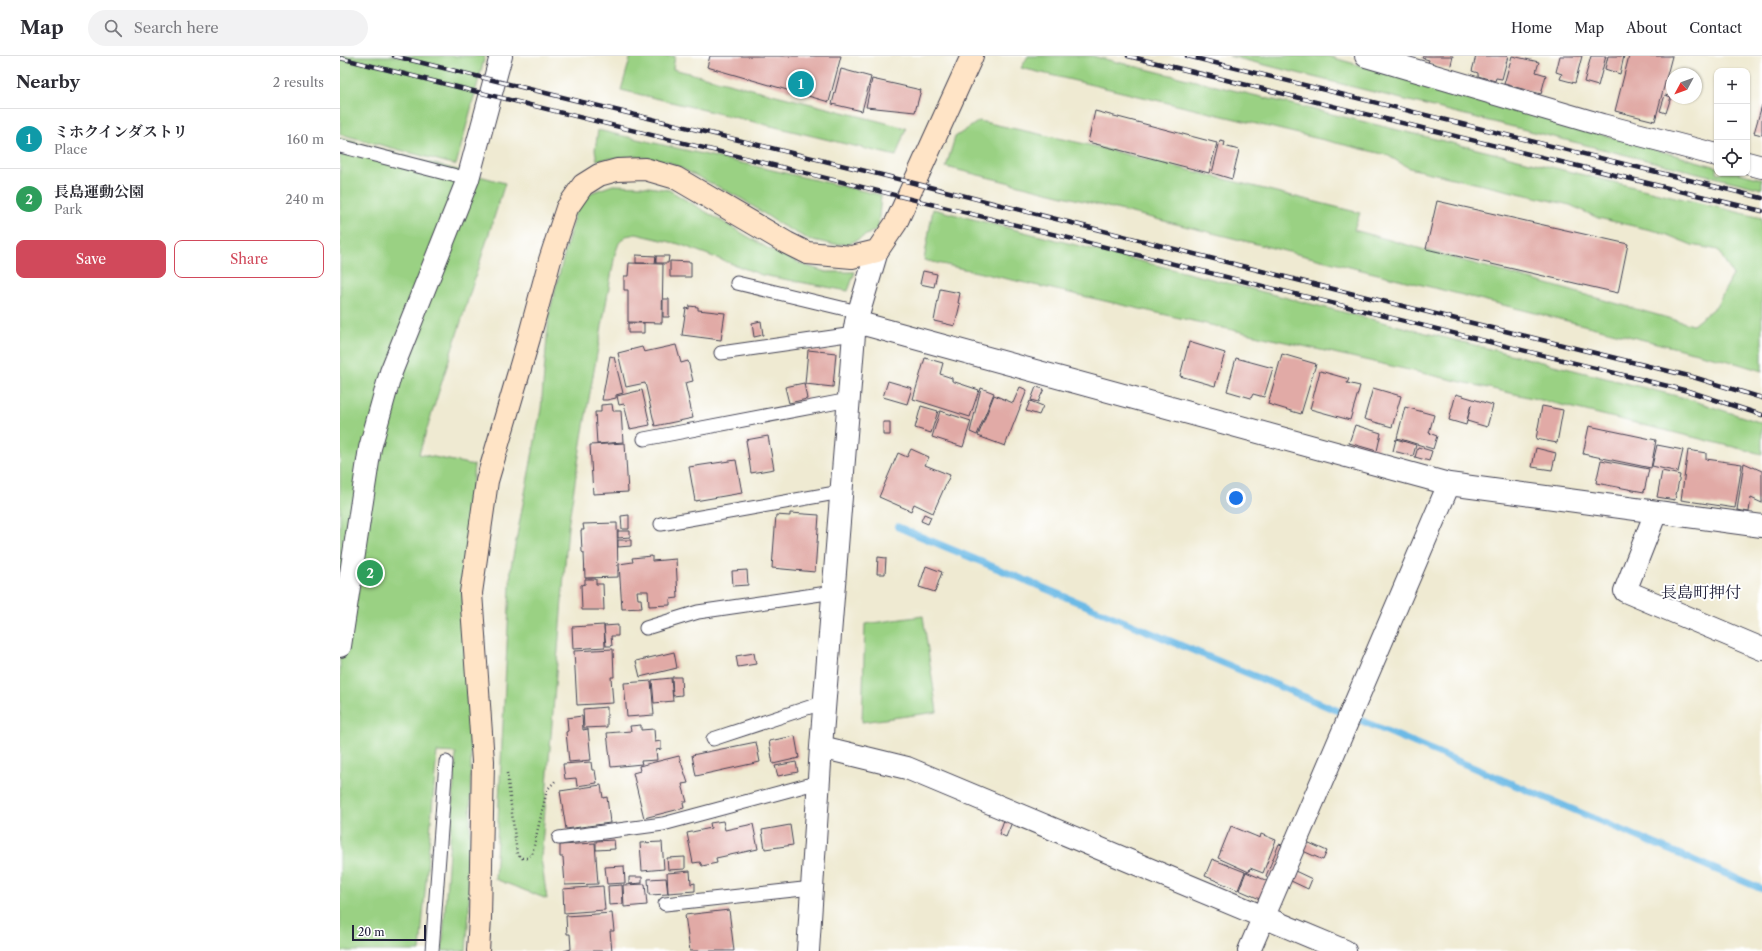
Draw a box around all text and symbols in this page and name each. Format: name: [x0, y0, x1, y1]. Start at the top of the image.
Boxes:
search box: [88, 10, 368, 46]
text: Map: [20, 16, 64, 39]
icon: search: [102, 17, 124, 39]
text: Search here: [134, 18, 219, 37]
text: Home: [1511, 19, 1552, 37]
text: Map: [1574, 19, 1604, 37]
text: About: [1626, 19, 1667, 37]
text: Contact: [1689, 19, 1742, 37]
north arrow: [1666, 68, 1702, 104]
map controls: [1714, 68, 1750, 176]
button: +: [1714, 68, 1750, 104]
pin: 1: [788, 69, 814, 99]
text: Nearby: [16, 72, 80, 92]
text: 2 results: [273, 74, 324, 90]
button: −: [1714, 104, 1750, 140]
text: ミホクインダストリ: [54, 122, 188, 141]
text: 1: [26, 131, 32, 147]
text: 160 m: [287, 131, 324, 147]
button: locate: [1714, 140, 1750, 176]
text: Place: [54, 141, 87, 157]
text: 長島運動公園: [54, 182, 144, 201]
text: 2: [25, 191, 33, 207]
text: 240 m: [285, 191, 324, 207]
text: Park: [54, 201, 82, 217]
button: Save: [16, 240, 166, 278]
button: Share: [174, 240, 324, 278]
your location: [1226, 488, 1246, 508]
pin: 2: [357, 558, 383, 588]
district label: 長島町押付: [1661, 582, 1741, 602]
scale bar: [352, 923, 426, 942]
text: 20 m: [358, 925, 384, 939]

